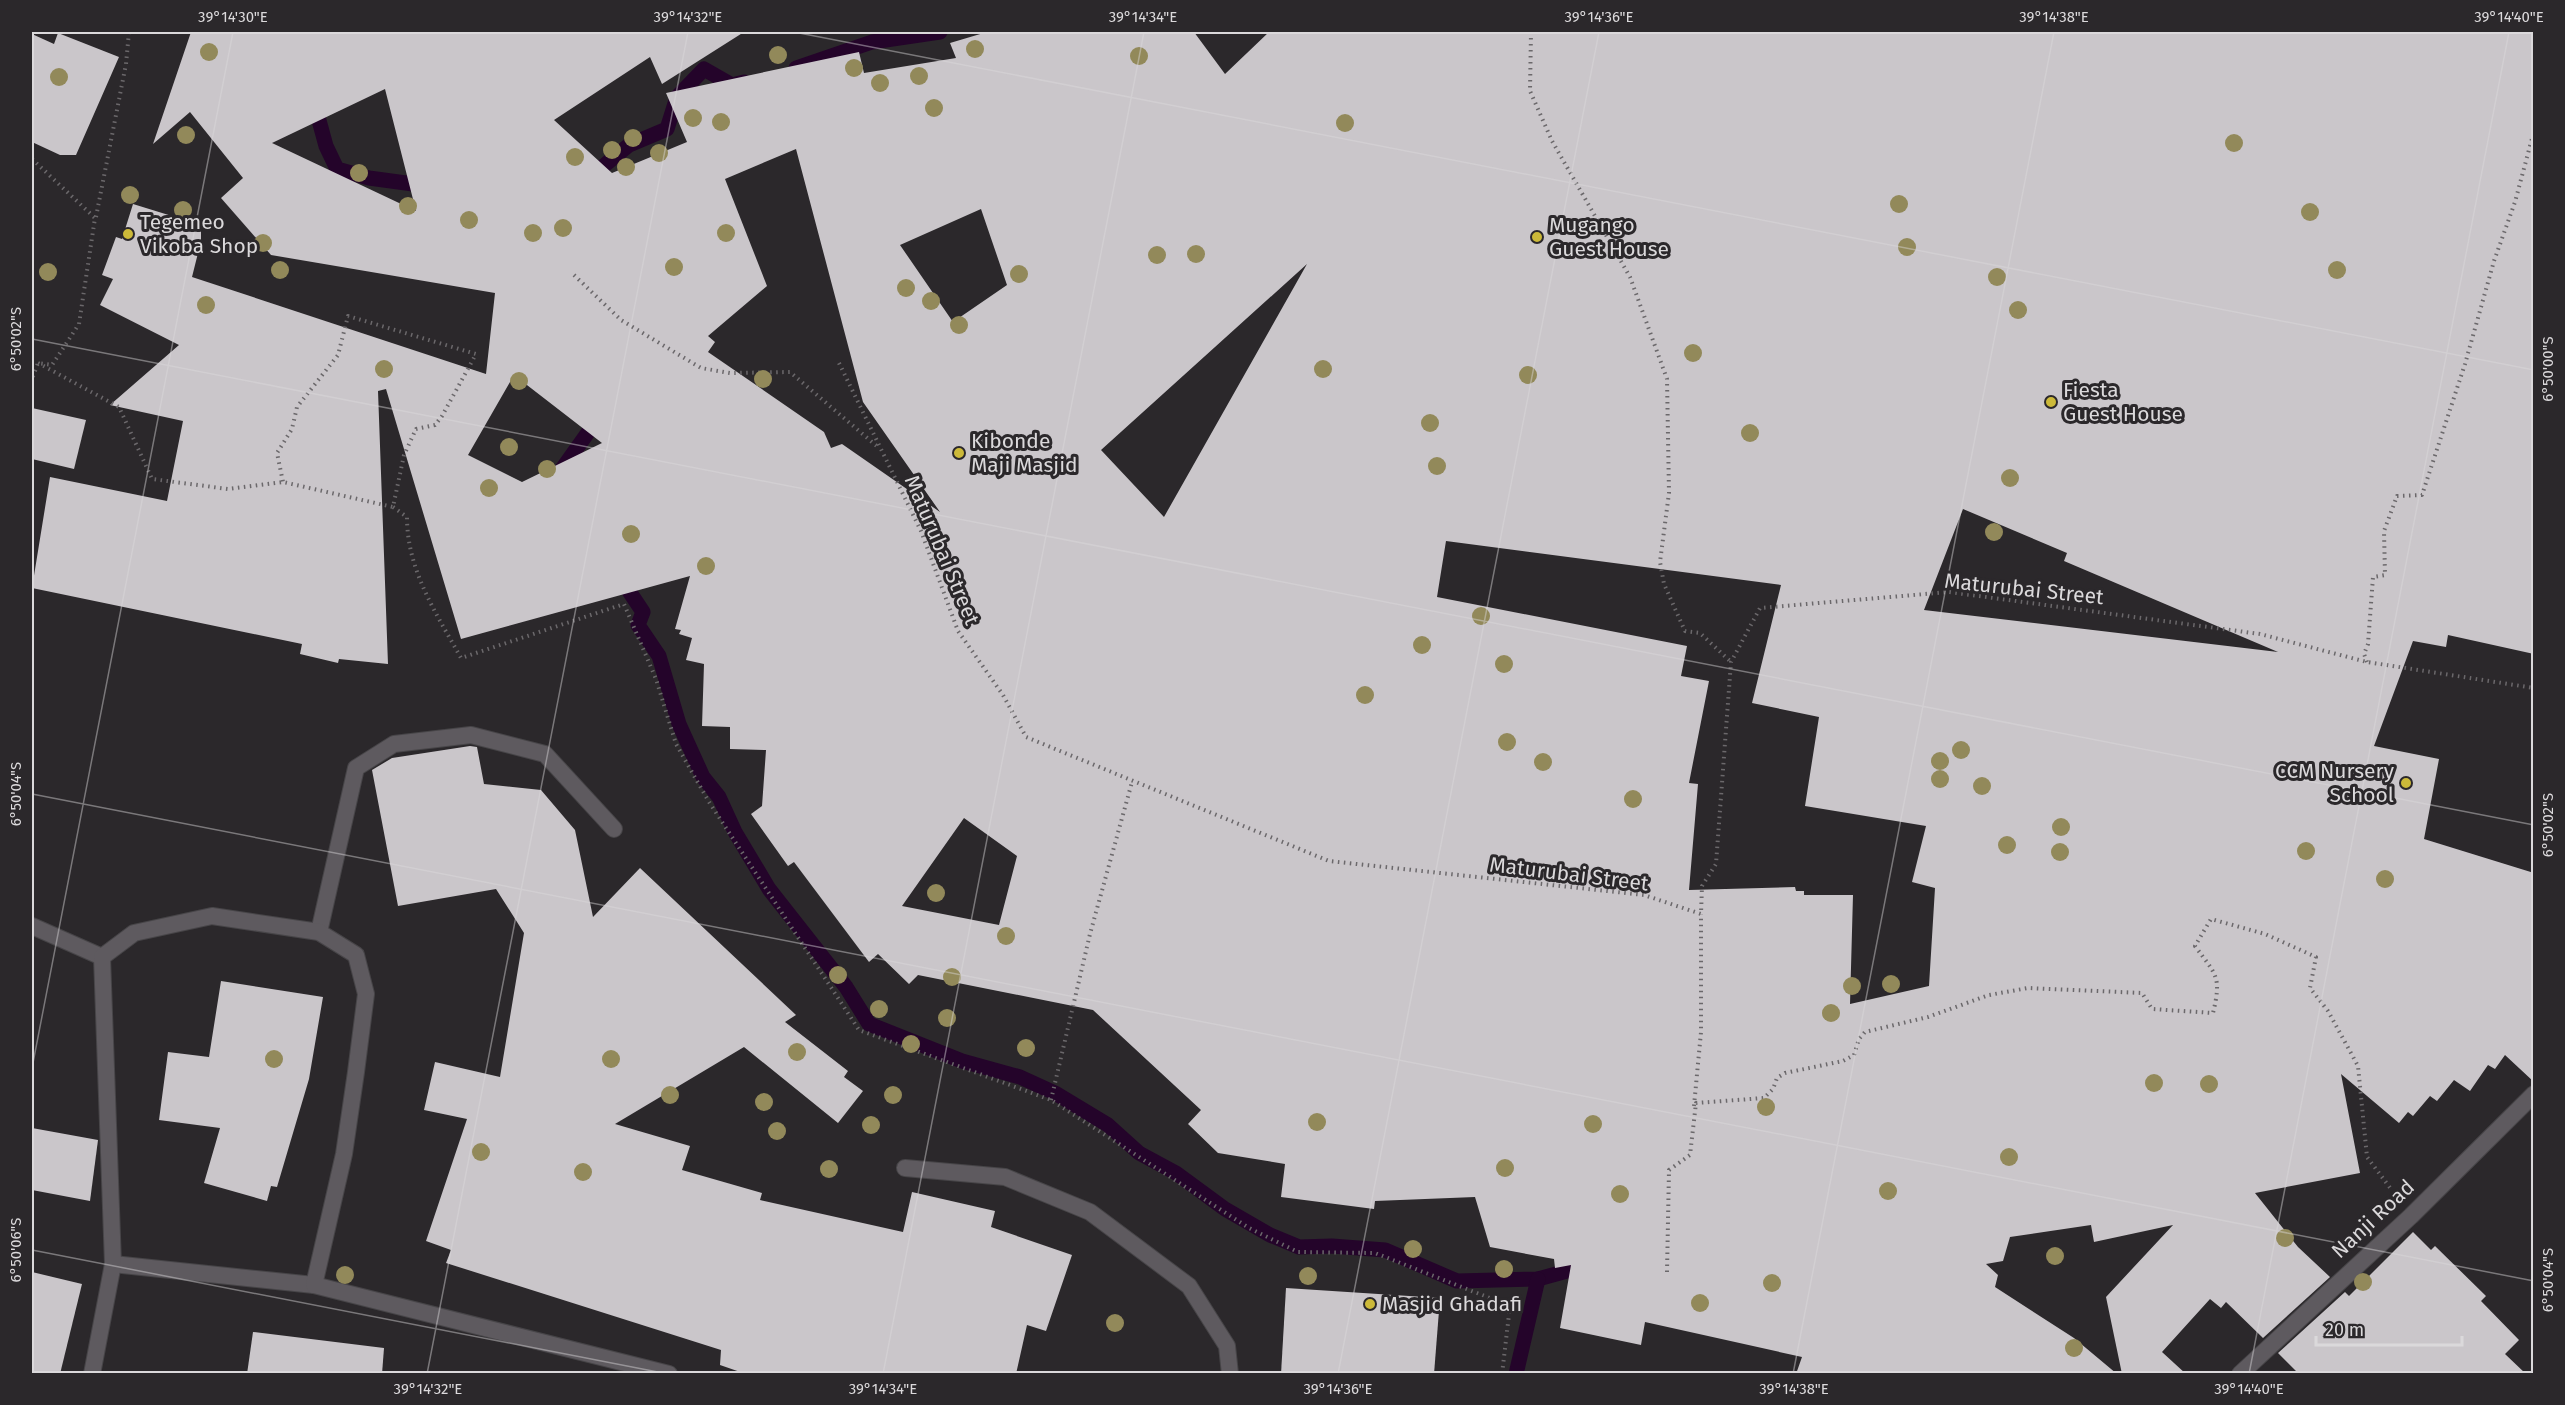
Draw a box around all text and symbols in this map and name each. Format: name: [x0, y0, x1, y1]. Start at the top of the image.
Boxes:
text: 39°14'30"E: [198, 8, 268, 26]
text: 39°14'32"E: [654, 8, 722, 26]
text: 39°14'34"E: [1109, 8, 1177, 26]
text: 39°14'36"E: [1564, 8, 1634, 26]
text: 39°14'38"E: [2019, 8, 2089, 26]
text: 39°14'40"E: [2474, 8, 2544, 26]
place label: Tegemeo Vikoba Shop: [140, 209, 258, 259]
place label: Mugango Guest House: [1549, 212, 1669, 262]
marker: Tegemeo Vikoba Shop: [121, 227, 135, 241]
marker: Mugango Guest House: [1530, 230, 1544, 244]
text: 6°50'02"S: [7, 307, 25, 371]
text: 6°50'00"S: [2539, 336, 2557, 402]
place label: Fiesta Guest House: [2063, 377, 2183, 427]
marker: Fiesta Guest House: [2044, 395, 2058, 409]
place label: Kibonde Maji Masjid: [971, 428, 1078, 478]
marker: Kibonde Maji Masjid: [952, 446, 966, 460]
street label: Maturubai Street: [899, 471, 985, 629]
street label: Maturubai Street: [1943, 568, 2105, 610]
place label: CCM Nursery School: [2275, 758, 2395, 808]
text: 6°50'04"S: [7, 762, 25, 826]
marker: CCM Nursery School: [2399, 776, 2413, 790]
text: 6°50'02"S: [2539, 793, 2557, 857]
street label: Maturubai Street: [1488, 851, 1650, 897]
street label: Nanji Road: [2326, 1174, 2420, 1264]
text: 6°50'06"S: [7, 1218, 25, 1282]
text: 6°50'04"S: [2539, 1248, 2557, 1312]
place label: Masjid Ghadafi: [1382, 1291, 1522, 1317]
marker: Masjid Ghadafi: [1363, 1297, 1377, 1311]
scale bar: [2316, 1309, 2462, 1347]
text: 20 m: [2325, 1319, 2364, 1341]
text: 39°14'32"E: [394, 1380, 462, 1398]
text: 39°14'34"E: [849, 1380, 917, 1398]
text: 39°14'36"E: [1303, 1380, 1373, 1398]
text: 39°14'38"E: [1759, 1380, 1829, 1398]
text: 39°14'40"E: [2214, 1380, 2284, 1398]

